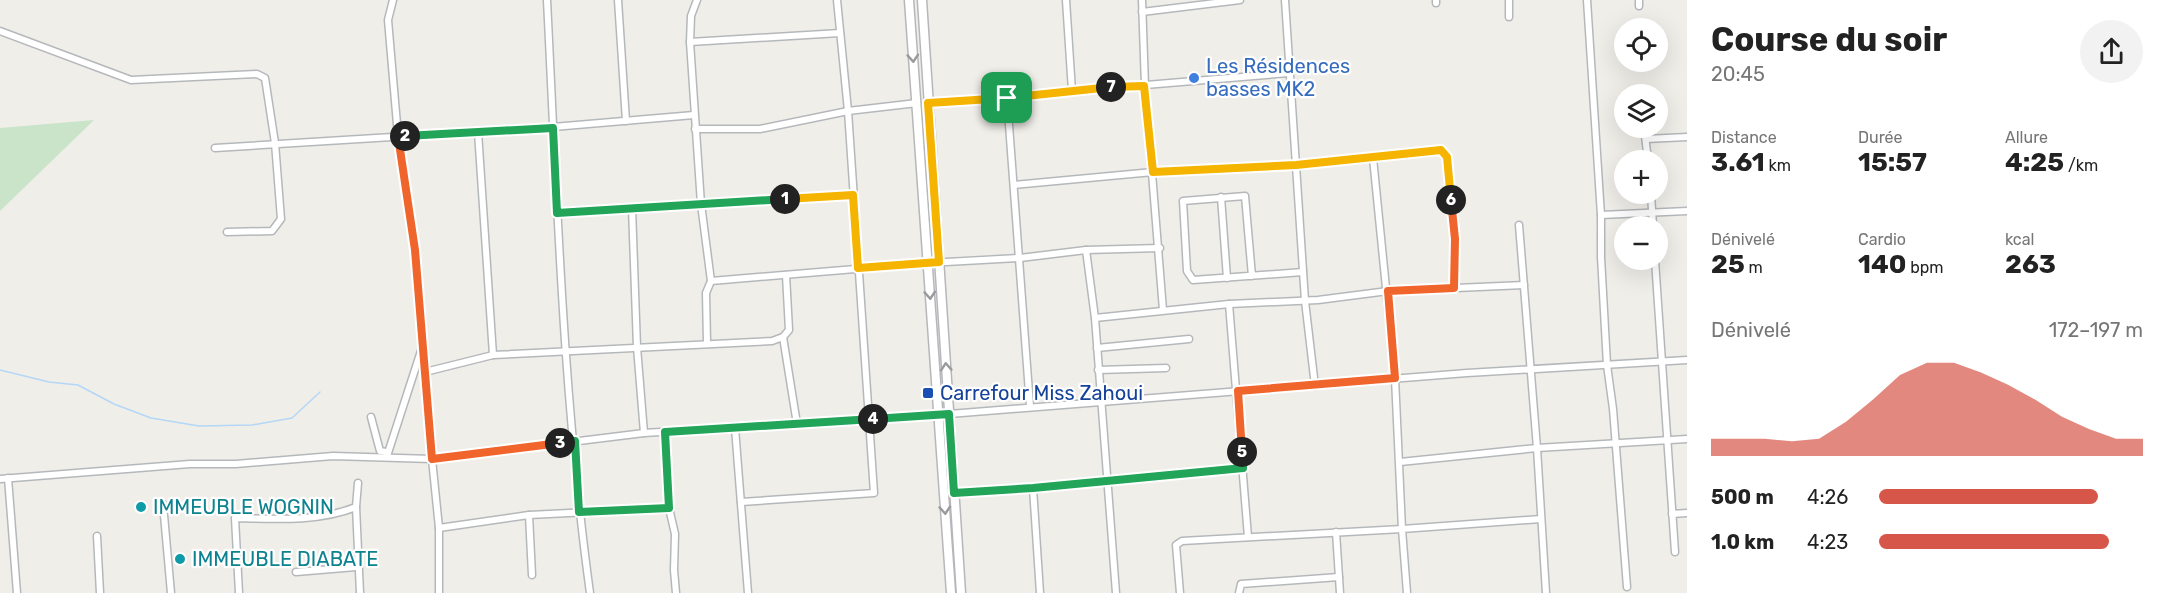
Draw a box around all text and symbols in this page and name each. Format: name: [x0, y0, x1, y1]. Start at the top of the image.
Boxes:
map controls: [1614, 18, 1668, 270]
button: locate: [1614, 18, 1668, 72]
text: Course du soir: [1711, 20, 1947, 59]
button: share: [2080, 20, 2143, 83]
one-way arrow: [907, 54, 920, 63]
place label: Les Résidences basses MK2: [1206, 54, 1350, 101]
text: 20:45: [1711, 62, 1765, 86]
marker: Les Résidences basses MK2: [1187, 71, 1201, 85]
pin: [981, 72, 1032, 123]
pin: 7: [1096, 72, 1126, 102]
text: 7: [1106, 77, 1116, 96]
icon: arrive: [990, 81, 1023, 114]
button: layers: [1614, 84, 1668, 138]
pin: 2: [390, 121, 420, 151]
text: 2: [400, 126, 410, 145]
text: Distance: [1711, 128, 1777, 147]
text: Durée: [1858, 128, 1903, 147]
text: Allure: [2005, 128, 2048, 147]
text: 3.61: [1711, 147, 1765, 178]
text: 15:57: [1858, 147, 1927, 178]
text: 4:25: [2005, 147, 2064, 178]
button: +: [1614, 150, 1668, 204]
text: km: [1765, 156, 1791, 175]
text: /km: [2064, 156, 2098, 175]
pin: 1: [770, 184, 800, 214]
pin: 6: [1436, 185, 1466, 215]
text: 1: [781, 189, 789, 208]
text: 6: [1446, 190, 1456, 209]
button: −: [1614, 216, 1668, 270]
text: Dénivelé: [1711, 230, 1775, 249]
text: Cardio: [1858, 230, 1906, 249]
text: kcal: [2005, 230, 2034, 249]
text: 25: [1711, 249, 1745, 280]
text: 140: [1858, 249, 1906, 280]
text: 263: [2005, 249, 2056, 280]
text: m: [1745, 258, 1763, 277]
text: bpm: [1906, 258, 1944, 277]
one-way arrow: [924, 290, 937, 299]
text: Dénivelé: [1711, 318, 1791, 342]
text: 172–197 m: [2049, 318, 2143, 342]
one-way arrow: [939, 363, 952, 372]
place label: Carrefour Miss Zahoui: [940, 381, 1143, 405]
marker: Carrefour Miss Zahoui: [921, 386, 935, 400]
pin: 4: [858, 404, 888, 434]
text: 4: [868, 409, 878, 428]
pin: 3: [545, 428, 575, 458]
text: 3: [555, 433, 565, 452]
pin: 5: [1227, 437, 1257, 467]
text: 5: [1237, 442, 1247, 461]
text: 500 m: [1711, 485, 1774, 509]
text: 4:26: [1807, 485, 1848, 509]
place label: IMMEUBLE WOGNIN: [153, 495, 334, 519]
marker: IMMEUBLE WOGNIN: [134, 500, 148, 514]
one-way arrow: [939, 506, 952, 515]
text: 1.0 km: [1711, 530, 1774, 554]
text: 4:23: [1807, 530, 1848, 554]
place label: IMMEUBLE DIABATE: [192, 547, 378, 571]
marker: IMMEUBLE DIABATE: [173, 552, 187, 566]

